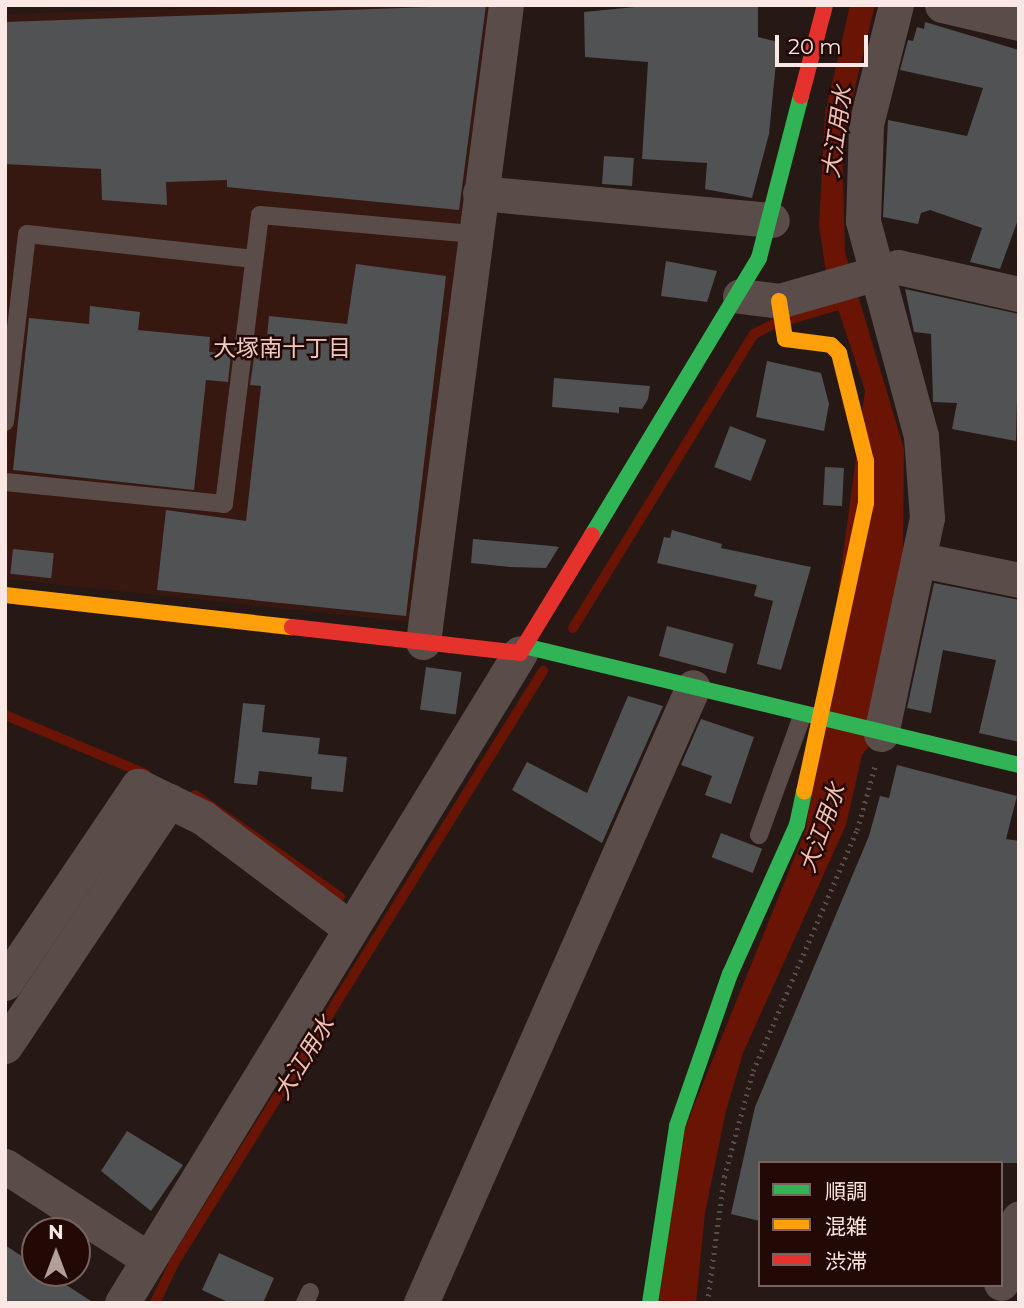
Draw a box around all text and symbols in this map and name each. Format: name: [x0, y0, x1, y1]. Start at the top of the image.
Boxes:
scale bar: [779, 21, 872, 65]
text: 20 m: [788, 34, 842, 59]
water label: 大江用水: [817, 85, 857, 179]
district label: 大塚南十丁目: [213, 334, 351, 362]
water label: 大江用水: [793, 780, 851, 876]
water label: 大江用水: [268, 1012, 340, 1104]
legend: [758, 1161, 1003, 1287]
text: 順調: [825, 1179, 867, 1204]
text: 混雑: [825, 1214, 867, 1239]
north arrow: [21, 1217, 91, 1287]
text: N: [48, 1221, 64, 1244]
text: 渋滞: [825, 1249, 867, 1274]

